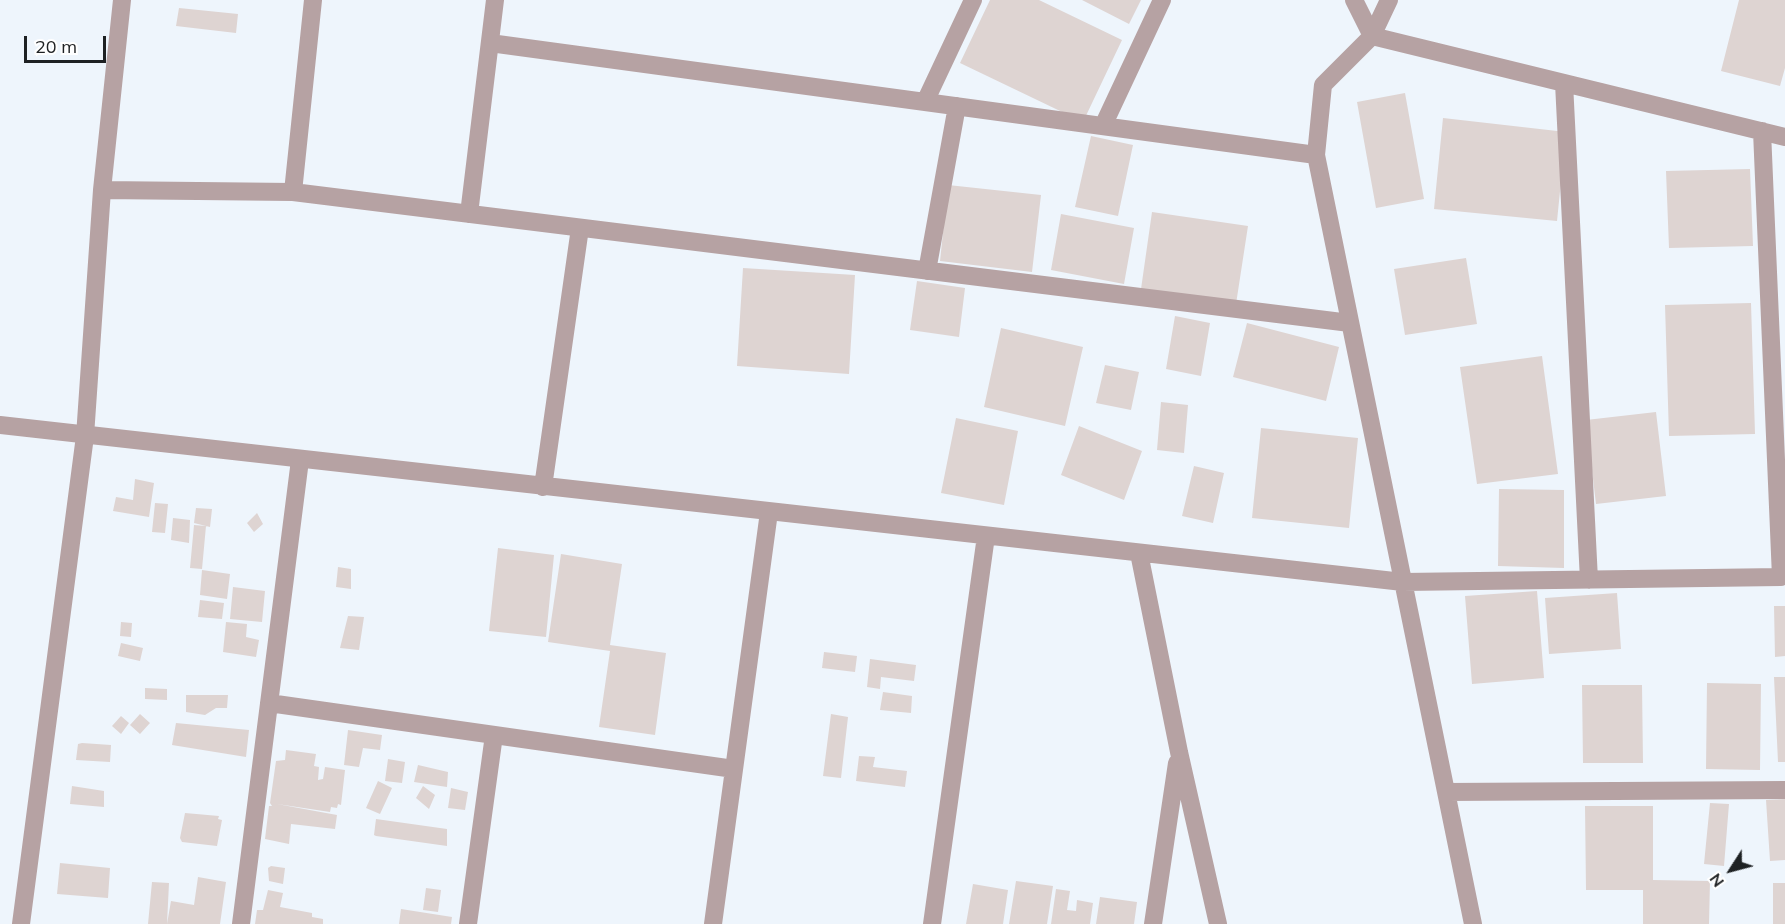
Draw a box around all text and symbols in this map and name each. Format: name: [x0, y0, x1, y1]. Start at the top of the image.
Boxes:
scale bar: [27, 24, 110, 62]
text: 20 m: [35, 35, 77, 58]
north arrow: [1701, 840, 1761, 900]
text: N: [1705, 870, 1728, 891]

